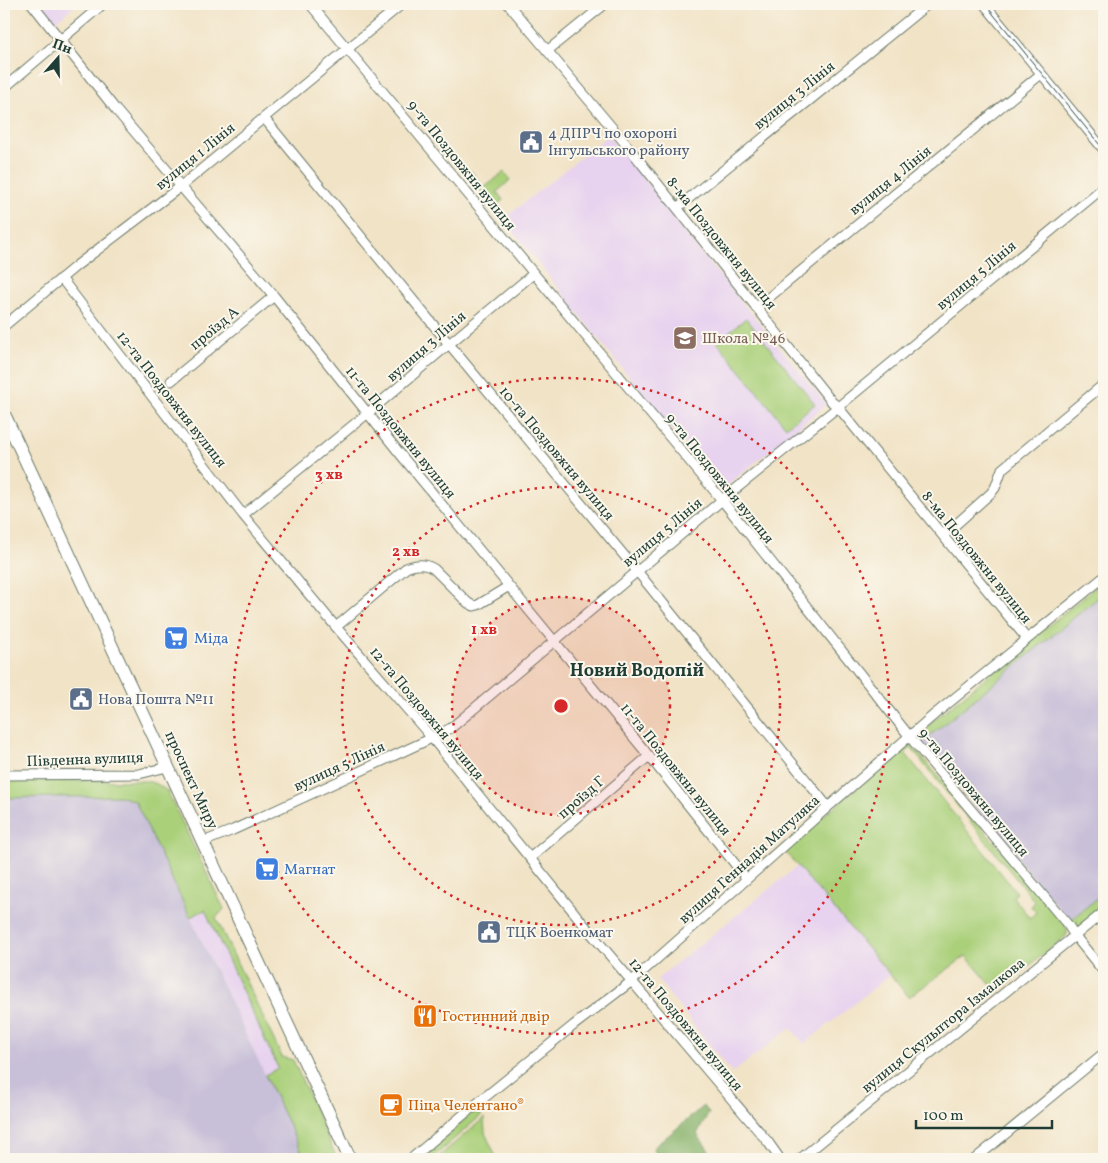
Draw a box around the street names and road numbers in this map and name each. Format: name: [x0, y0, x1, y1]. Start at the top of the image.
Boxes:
street label: вулиця 3 Лінія: [750, 57, 840, 135]
street label: 9-та Поздовжня вулиця: [402, 96, 520, 236]
street label: вулиця 1 Лінія: [152, 118, 240, 196]
street label: вулиця 4 Лінія: [845, 141, 937, 221]
street label: 8-ма Поздовжня вулиця: [661, 173, 781, 315]
street label: вулиця 5 Лінія: [933, 236, 1022, 316]
street label: проїзд А: [186, 302, 244, 356]
street label: вулиця 3 Лінія: [383, 307, 471, 388]
street label: 12-та Поздовжня вулиця: [111, 327, 231, 473]
street label: 11-та Поздовжня вулиця: [340, 362, 460, 504]
street label: 10-та Поздовжня вулиця: [493, 382, 619, 526]
street label: 9-та Поздовжня вулиця: [660, 409, 778, 549]
street label: 8-ма Поздовжня вулиця: [916, 487, 1036, 629]
street label: вулиця 5 Лінія: [619, 493, 708, 573]
street label: 12-та Поздовжня вулиця: [364, 643, 488, 785]
street label: 11-та Поздовжня вулиця: [615, 699, 735, 841]
street label: 9-та Поздовжня вулиця: [913, 724, 1033, 862]
street label: проспект Миру: [159, 728, 223, 833]
street label: вулиця 5 Лінія: [291, 737, 389, 798]
street label: Південна вулиця: [26, 748, 144, 773]
street label: проїзд Г: [554, 772, 610, 825]
street label: вулиця Геннадія Матуляка: [675, 791, 825, 929]
street label: 12-та Поздовжня вулиця: [623, 954, 747, 1096]
street label: вулиця Скульптора Ізмалкова: [858, 954, 1030, 1099]

